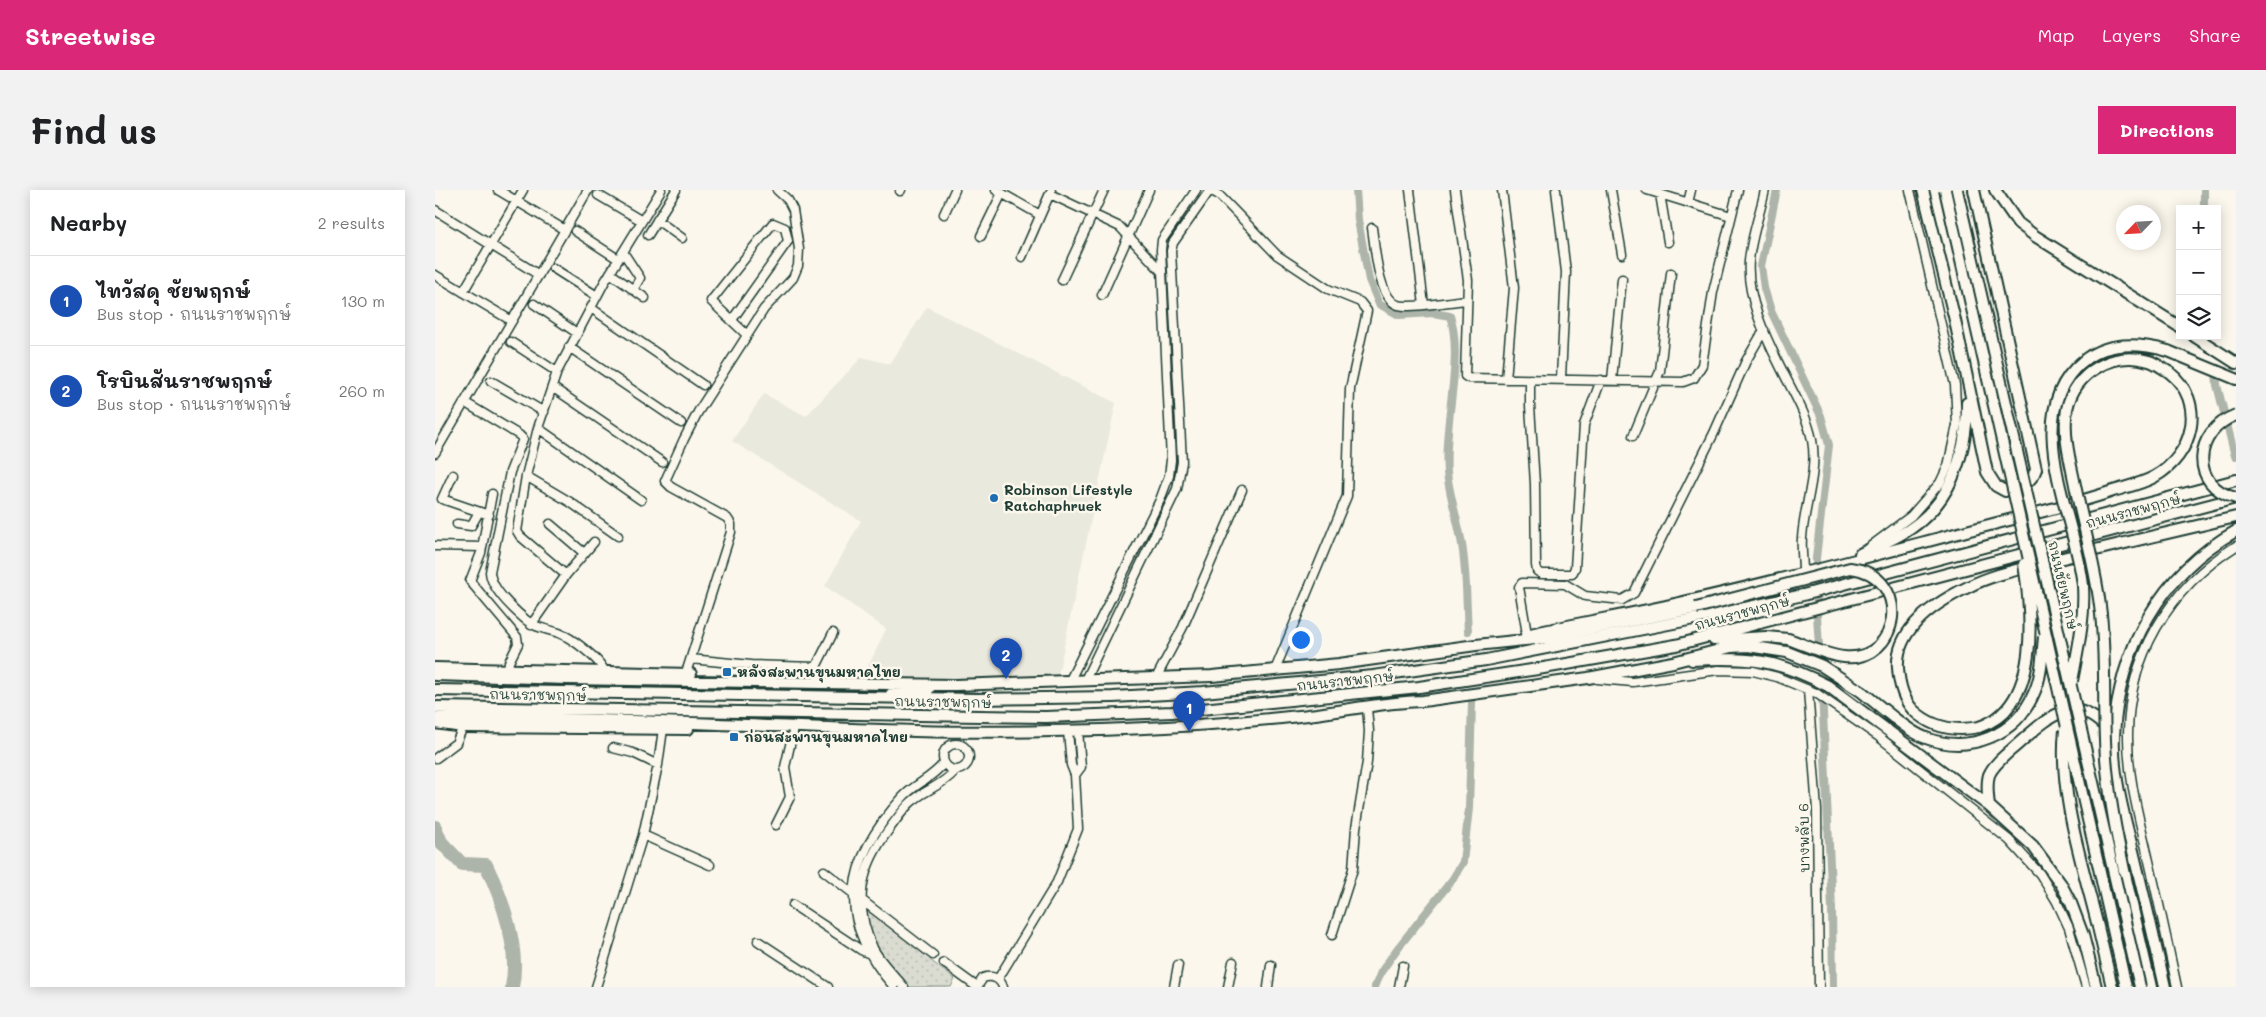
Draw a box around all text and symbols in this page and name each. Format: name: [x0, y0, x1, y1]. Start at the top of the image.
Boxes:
text: Streetwise: [25, 20, 155, 51]
text: Map: [2038, 23, 2074, 47]
text: Layers: [2102, 23, 2161, 47]
text: Share: [2189, 23, 2241, 47]
button: Directions: [2098, 106, 2236, 154]
text: Find us: [30, 107, 157, 153]
north arrow: [2116, 205, 2161, 250]
map controls: [2176, 205, 2221, 340]
button: +: [2176, 205, 2221, 250]
text: Nearby: [50, 209, 127, 236]
text: 2 results: [318, 212, 385, 233]
button: −: [2176, 250, 2221, 295]
text: ไทวัสดุ ชัยพฤกษ์: [97, 278, 250, 303]
text: 1: [62, 290, 70, 311]
text: 130 m: [341, 290, 385, 311]
button: layers: [2176, 295, 2221, 340]
text: Bus stop · ถนนราชพฤกษ์: [97, 303, 291, 324]
text: โรบินสันราชพฤกษ์: [97, 368, 272, 393]
text: 2: [62, 380, 70, 401]
text: 260 m: [339, 380, 385, 401]
text: Bus stop · ถนนราชพฤกษ์: [97, 393, 291, 414]
place label: Robinson Lifestyle Ratchaphruek: [1004, 480, 1133, 515]
street label: ถนนราชพฤกษ์: [2083, 489, 2182, 532]
marker: Robinson Lifestyle Ratchaphruek: [988, 492, 1000, 504]
street label: ถนนชัยพฤกษ์: [2044, 539, 2083, 631]
street label: ถนนราชพฤกษ์: [1692, 591, 1791, 634]
your location: [1288, 627, 1314, 653]
pin: 2: [990, 638, 1022, 679]
place label: หลังสะพานขุนมหาดไทย: [737, 662, 901, 683]
marker: หลังสะพานขุนมหาดไทย: [721, 666, 733, 678]
street label: ถนนราชพฤกษ์: [1296, 666, 1394, 695]
street label: ถนนราชพฤกษ์: [489, 684, 587, 705]
street label: ถนนราชพฤกษ์: [894, 691, 992, 712]
pin: 1: [1173, 691, 1205, 732]
place label: ก่อนสะพานขุนมหาดไทย: [744, 727, 908, 748]
marker: ก่อนสะพานขุนมหาดไทย: [728, 731, 740, 743]
street label: บางพลับ 6: [1793, 803, 1814, 873]

